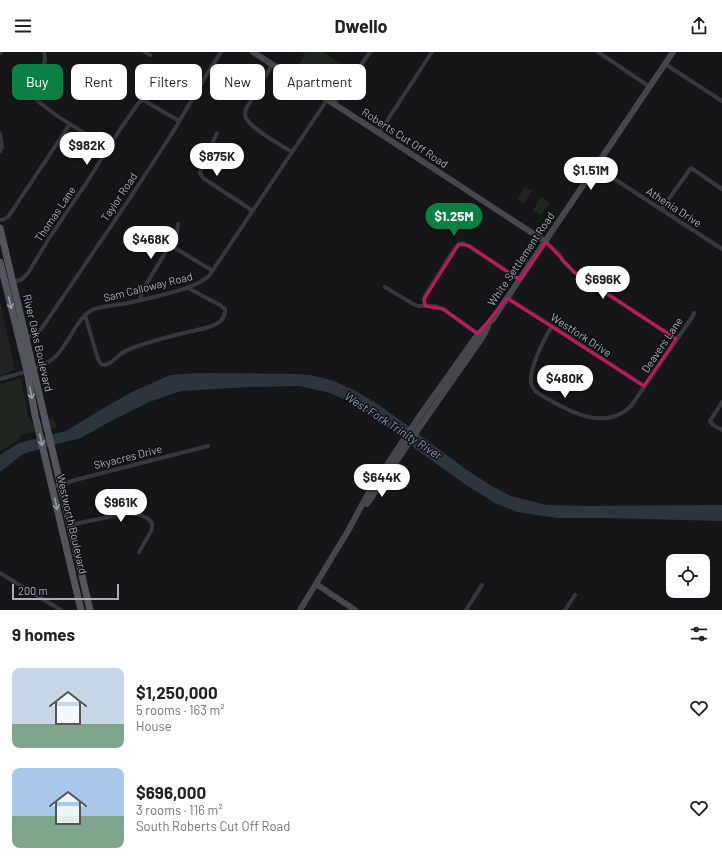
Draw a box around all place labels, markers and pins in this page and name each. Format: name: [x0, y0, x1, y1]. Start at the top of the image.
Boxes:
pin: $982K: [59, 132, 115, 166]
pin: $875K: [189, 143, 245, 177]
pin: $1.51M: [558, 157, 624, 191]
pin: $1.25M: [421, 203, 487, 237]
pin: $468K: [123, 226, 179, 260]
pin: $696K: [575, 266, 631, 300]
pin: $480K: [537, 365, 593, 399]
pin: $644K: [354, 464, 410, 498]
pin: $961K: [93, 489, 149, 523]

